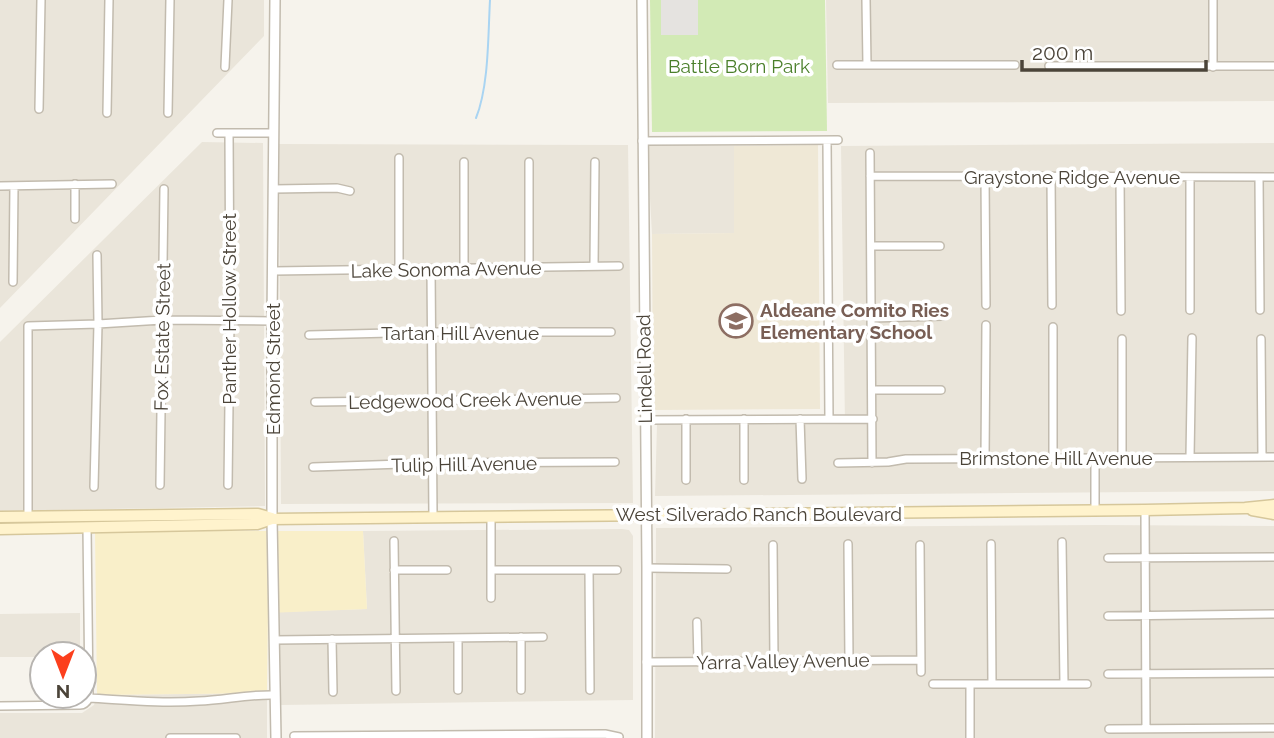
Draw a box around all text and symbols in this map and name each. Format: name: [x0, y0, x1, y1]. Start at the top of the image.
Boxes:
scale bar: [1022, 28, 1206, 72]
text: 200 m: [1032, 40, 1093, 65]
park label: Battle Born Park: [668, 55, 810, 77]
street label: Graystone Ridge Avenue: [964, 166, 1180, 188]
street label: Panther Hollow Street: [218, 213, 240, 405]
street label: Lake Sonoma Avenue: [350, 256, 542, 282]
street label: Fox Estate Street: [150, 262, 174, 411]
place label: Aldeane Comito Ries Elementary School: [760, 299, 949, 343]
street label: Edmond Street: [262, 302, 284, 435]
school or university icon: Aldeane Comito Ries Elementary School: [717, 302, 755, 340]
street label: Lindell Road: [632, 314, 656, 424]
street label: Tartan Hill Avenue: [381, 322, 539, 344]
street label: Ledgewood Creek Avenue: [348, 387, 582, 413]
street label: Brimstone Hill Avenue: [959, 447, 1153, 469]
street label: Tulip Hill Avenue: [391, 452, 537, 476]
street label: West Silverado Ranch Boulevard: [616, 503, 902, 525]
north arrow: [28, 640, 98, 710]
street label: Yarra Valley Avenue: [696, 648, 870, 674]
text: N: [56, 681, 70, 703]

